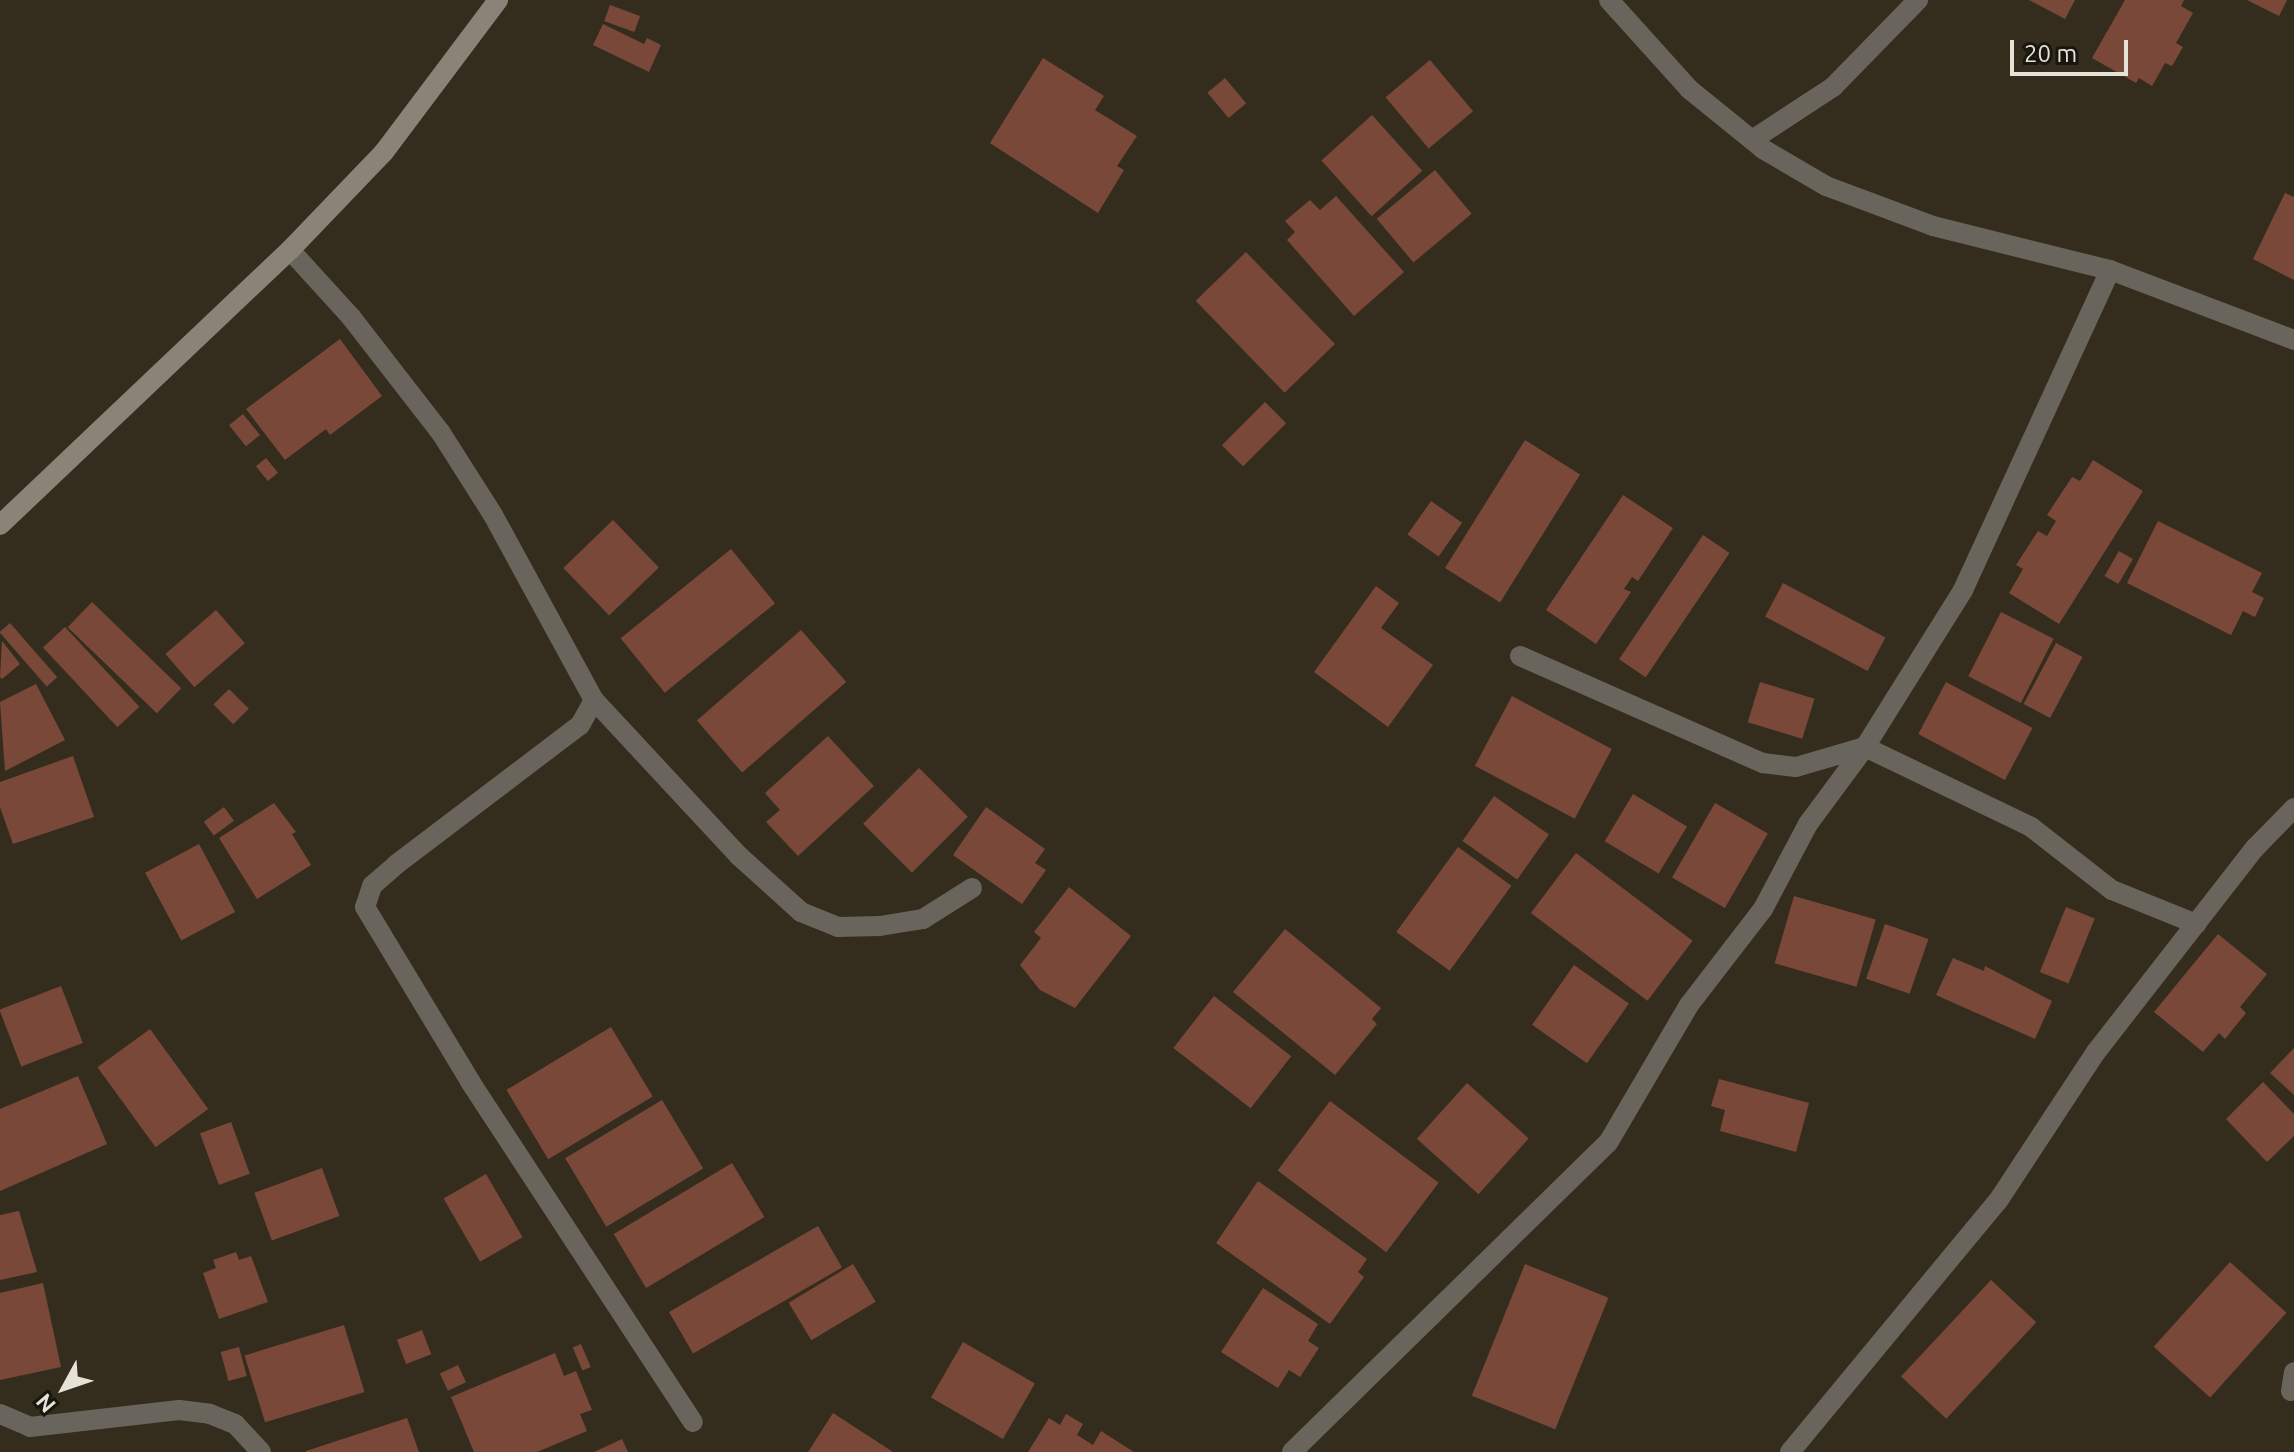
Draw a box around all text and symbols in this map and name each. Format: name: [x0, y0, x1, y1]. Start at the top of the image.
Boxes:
scale bar: [2014, 24, 2132, 74]
text: 20 m: [2024, 40, 2077, 67]
north arrow: [24, 1348, 104, 1428]
text: N: [30, 1389, 60, 1418]

